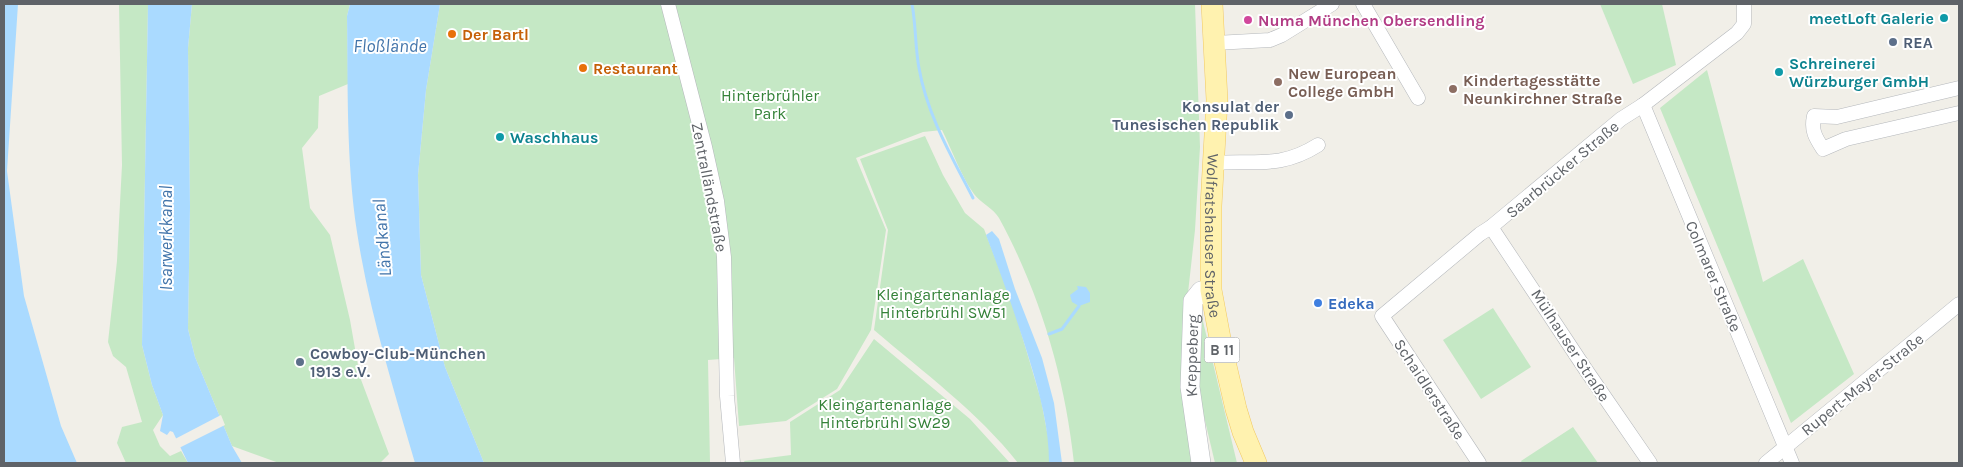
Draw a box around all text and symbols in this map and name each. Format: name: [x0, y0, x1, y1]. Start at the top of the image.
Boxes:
place label: meetLoft Galerie: [1809, 9, 1934, 28]
place label: Numa München Obersendling: [1258, 11, 1485, 30]
marker: meetLoft Galerie: [1938, 12, 1950, 24]
marker: Numa München Obersendling: [1242, 14, 1254, 26]
place label: Der Bartl: [462, 25, 529, 44]
marker: Der Bartl: [446, 28, 458, 40]
place label: REA: [1903, 33, 1933, 52]
water label: Floßlände: [353, 35, 427, 57]
marker: REA: [1887, 36, 1899, 48]
place label: Schreinerei Würzburger GmbH: [1789, 54, 1929, 91]
place label: Restaurant: [593, 59, 678, 78]
marker: Restaurant: [577, 62, 589, 74]
place label: New European College GmbH: [1288, 64, 1396, 101]
marker: Schreinerei Würzburger GmbH: [1773, 66, 1785, 78]
place label: Kindertagesstätte Neunkirchner Straße: [1463, 71, 1622, 108]
marker: New European College GmbH: [1272, 76, 1284, 88]
marker: Kindertagesstätte Neunkirchner Straße: [1447, 83, 1459, 95]
park label: Hinterbrühler Park: [721, 86, 819, 123]
place label: Konsulat der Tunesischen Republik: [1112, 97, 1280, 134]
marker: Konsulat der Tunesischen Republik: [1283, 109, 1295, 121]
street label: Saarbrücker Straße: [1502, 117, 1623, 222]
street label: Zentralländstraße: [688, 121, 731, 254]
place label: Waschhaus: [510, 128, 599, 147]
marker: Waschhaus: [494, 131, 506, 143]
street label: Wolfratshauser Straße: [1201, 153, 1225, 319]
water label: Isarwerkkanal: [155, 185, 177, 291]
water label: Ländkanal: [368, 198, 396, 278]
street label: Colmarer Straße: [1682, 218, 1745, 335]
park label: Kleingartenanlage Hinterbrühl SW51: [876, 285, 1010, 322]
street label: Mülhauser Straße: [1527, 285, 1614, 405]
place label: Edeka: [1328, 294, 1375, 313]
marker: Edeka: [1312, 297, 1324, 309]
street label: Kreppeberg: [1181, 314, 1203, 398]
street label: Rupert-Mayer-Straße: [1797, 329, 1927, 440]
street label: Schaidlerstraße: [1390, 335, 1469, 443]
road number: B 11: [1204, 338, 1240, 362]
place label: Cowboy-Club-München 1913 e.V.: [310, 344, 486, 381]
marker: Cowboy-Club-München 1913 e.V.: [294, 356, 306, 368]
park label: Kleingartenanlage Hinterbrühl SW29: [818, 395, 952, 432]

